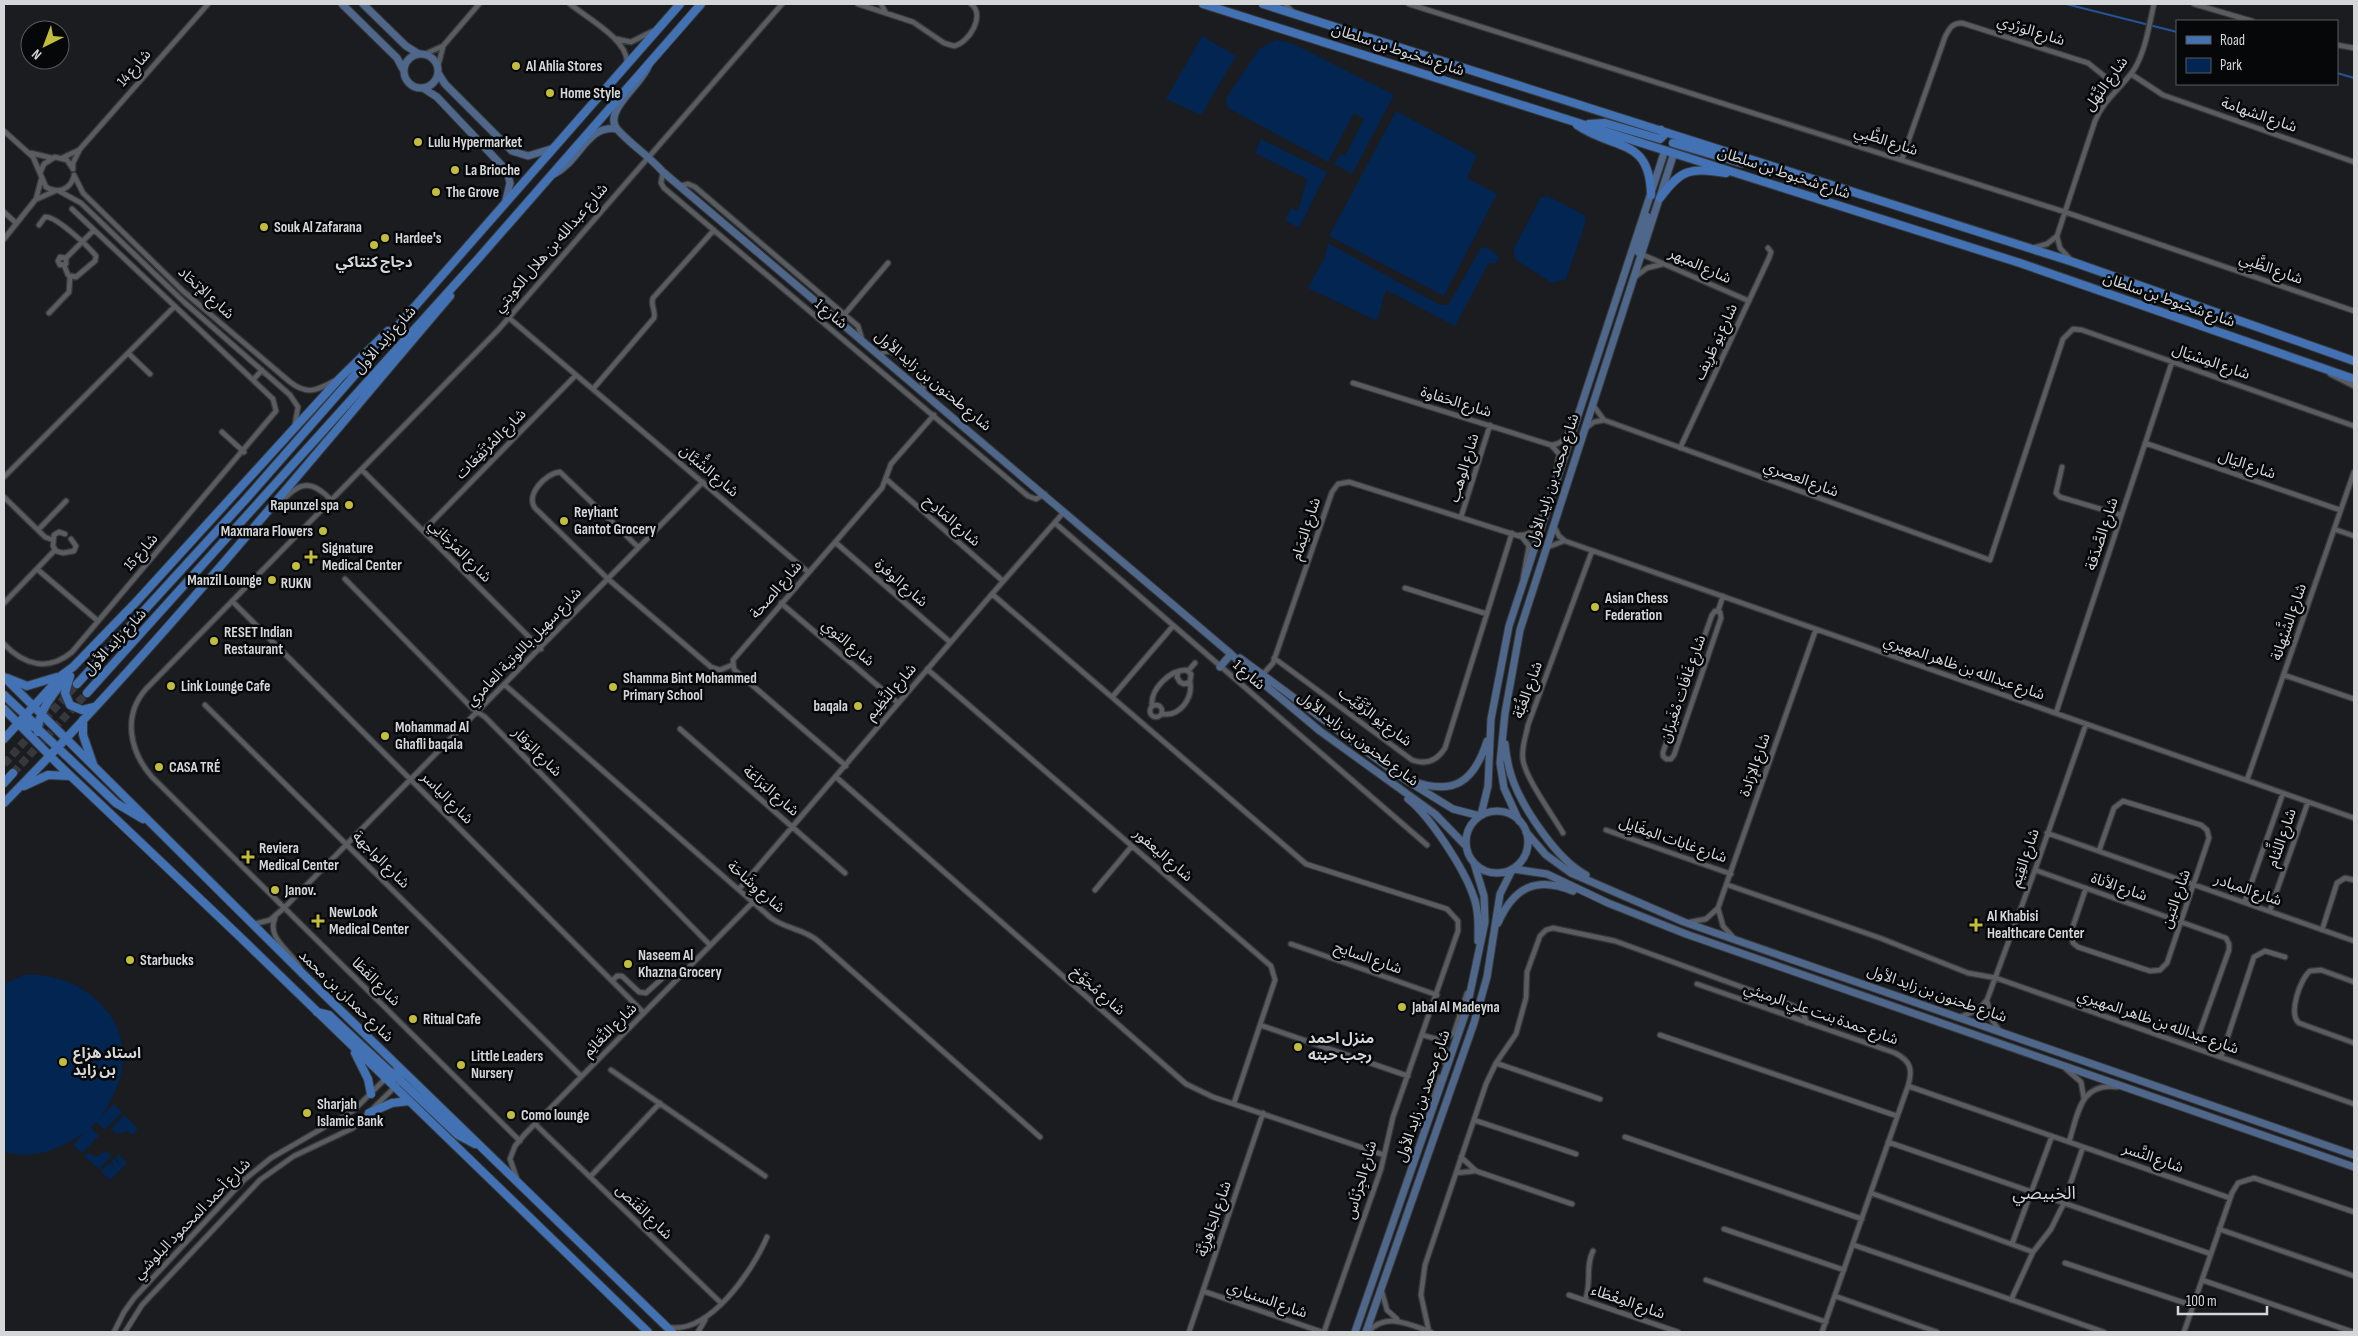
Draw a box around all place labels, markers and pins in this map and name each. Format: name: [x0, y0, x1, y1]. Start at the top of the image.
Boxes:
place label: Al Ahlia Stores: [525, 57, 602, 76]
marker: Al Ahlia Stores: [510, 60, 522, 72]
place label: Home Style: [560, 84, 621, 103]
marker: Home Style: [544, 87, 556, 99]
place label: Lulu Hypermarket: [428, 133, 522, 152]
marker: Lulu Hypermarket: [412, 136, 424, 148]
place label: La Brioche: [465, 161, 520, 180]
marker: La Brioche: [449, 164, 461, 176]
place label: The Grove: [446, 183, 499, 202]
marker: The Grove: [430, 186, 442, 198]
place label: Souk Al Zafarana: [274, 218, 362, 237]
marker: Souk Al Zafarana: [258, 221, 270, 233]
place label: Hardee's: [395, 229, 442, 248]
marker: Hardee's: [379, 232, 391, 244]
marker: دجاج كنتاكي: [368, 239, 380, 251]
place label: دجاج كنتاكي: [336, 253, 413, 273]
place label: Rapunzel spa: [270, 496, 339, 515]
marker: Rapunzel spa: [343, 499, 355, 511]
place label: Reyhant Gantot Grocery: [574, 503, 657, 539]
marker: Reyhant Gantot Grocery: [558, 515, 570, 527]
place label: Maxmara Flowers: [221, 522, 313, 541]
marker: Maxmara Flowers: [317, 525, 329, 537]
place label: Signature Medical Center: [322, 539, 402, 575]
marker: Signature Medical Center: [304, 550, 318, 564]
marker: RUKN: [290, 560, 302, 572]
place label: Manzil Lounge: [187, 571, 262, 590]
marker: Manzil Lounge: [266, 574, 278, 586]
place label: RUKN: [281, 574, 311, 593]
place label: Asian Chess Federation: [1604, 589, 1669, 625]
marker: Asian Chess Federation: [1589, 601, 1601, 613]
place label: RESET Indian Restaurant: [224, 623, 292, 659]
marker: RESET Indian Restaurant: [208, 635, 220, 647]
place label: Shamma Bint Mohammed Primary School: [623, 669, 757, 705]
place label: Link Lounge Cafe: [181, 677, 270, 696]
marker: Link Lounge Cafe: [165, 680, 177, 692]
marker: Shamma Bint Mohammed Primary School: [607, 681, 619, 693]
place label: baqala: [814, 697, 848, 716]
marker: baqala: [852, 700, 864, 712]
place label: Mohammad Al Ghafli baqala: [395, 718, 469, 754]
marker: Mohammad Al Ghafli baqala: [379, 730, 391, 742]
place label: CASA TRÉ: [169, 758, 220, 777]
marker: CASA TRÉ: [153, 761, 165, 773]
place label: Reviera Medical Center: [259, 839, 339, 875]
marker: Reviera Medical Center: [241, 850, 255, 864]
place label: Janov.: [284, 881, 316, 900]
marker: Janov.: [269, 884, 281, 896]
place label: NewLook Medical Center: [329, 903, 409, 939]
place label: Al Khabisi Healthcare Center: [1986, 907, 2085, 943]
marker: NewLook Medical Center: [311, 914, 325, 928]
marker: Al Khabisi Healthcare Center: [1969, 918, 1983, 932]
place label: Naseem Al Khazna Grocery: [638, 946, 722, 982]
place label: Starbucks: [140, 951, 194, 970]
marker: Starbucks: [124, 954, 136, 966]
marker: Naseem Al Khazna Grocery: [622, 958, 634, 970]
place label: Jabal Al Madeyna: [1411, 998, 1500, 1017]
marker: Jabal Al Madeyna: [1396, 1001, 1408, 1013]
place label: Ritual Cafe: [423, 1010, 481, 1029]
marker: Ritual Cafe: [407, 1013, 419, 1025]
place label: منزل احمد رجب حبته: [1308, 1029, 1374, 1065]
marker: منزل احمد رجب حبته: [1292, 1041, 1304, 1053]
place label: استاد هزاع بن زايد: [73, 1044, 141, 1080]
place label: Little Leaders Nursery: [471, 1047, 543, 1083]
marker: استاد هزاع بن زايد: [57, 1056, 69, 1068]
marker: Little Leaders Nursery: [455, 1059, 467, 1071]
place label: Sharjah Islamic Bank: [317, 1095, 384, 1131]
place label: Como lounge: [521, 1106, 589, 1125]
marker: Sharjah Islamic Bank: [301, 1107, 313, 1119]
marker: Como lounge: [505, 1109, 517, 1121]

